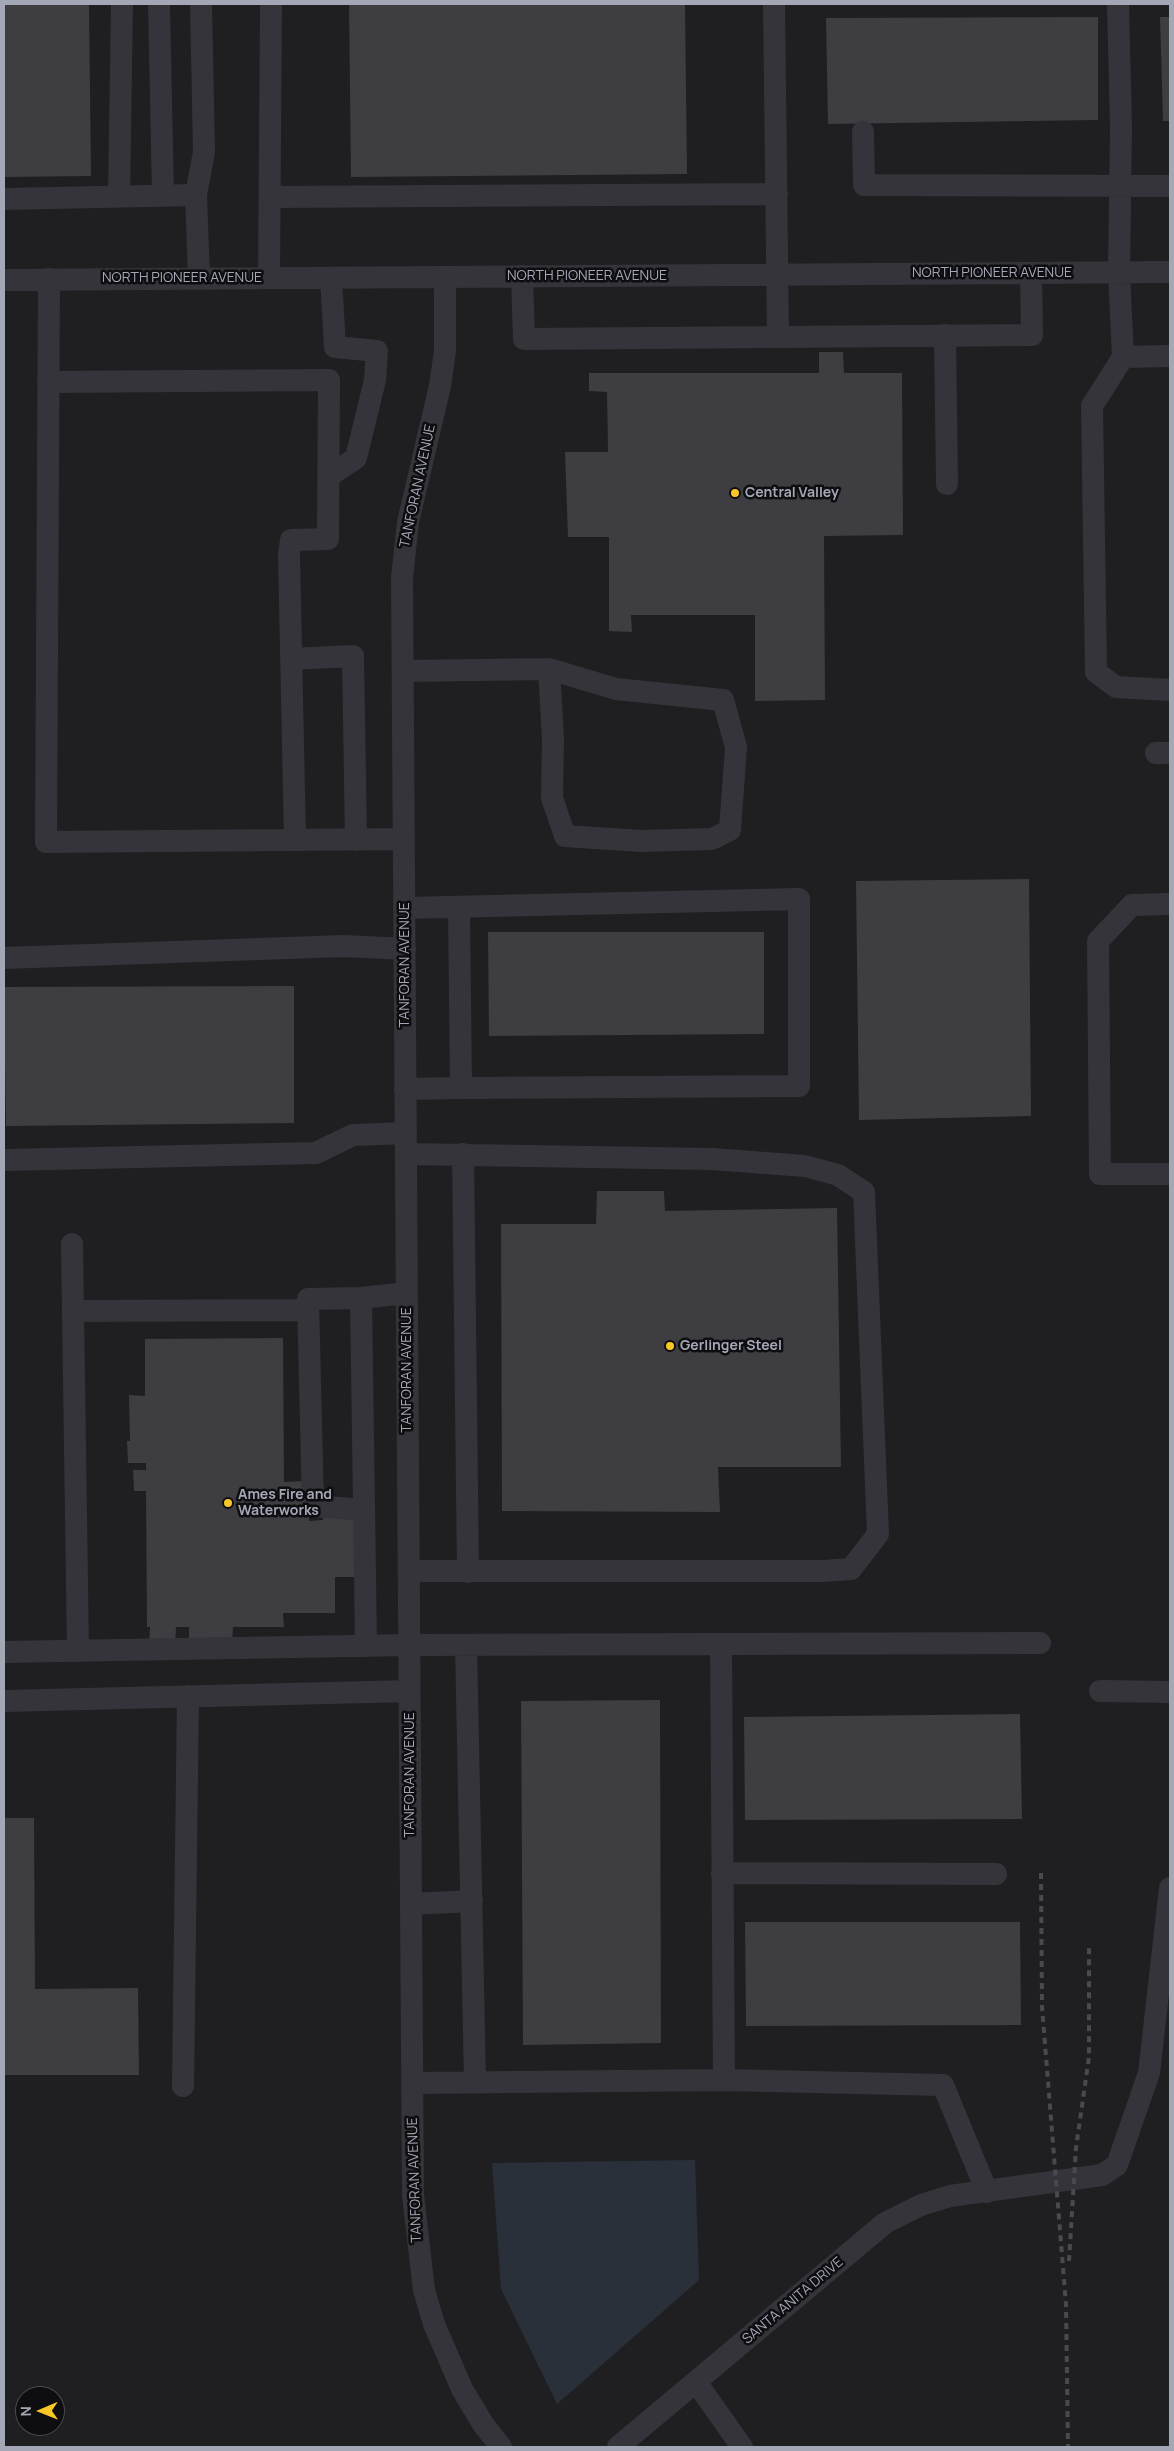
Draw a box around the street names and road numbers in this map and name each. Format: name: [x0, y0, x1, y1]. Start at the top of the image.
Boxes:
street label: NORTH PIONEER AVENUE: [912, 265, 1072, 281]
street label: NORTH PIONEER AVENUE: [507, 268, 667, 284]
street label: NORTH PIONEER AVENUE: [102, 270, 262, 286]
street label: TANFORAN AVENUE: [397, 423, 439, 549]
street label: TANFORAN AVENUE: [397, 902, 413, 1028]
street label: TANFORAN AVENUE: [399, 1307, 415, 1433]
street label: TANFORAN AVENUE: [402, 1712, 418, 1838]
street label: TANFORAN AVENUE: [404, 2117, 426, 2243]
street label: SANTA ANITA DRIVE: [739, 2254, 847, 2348]

